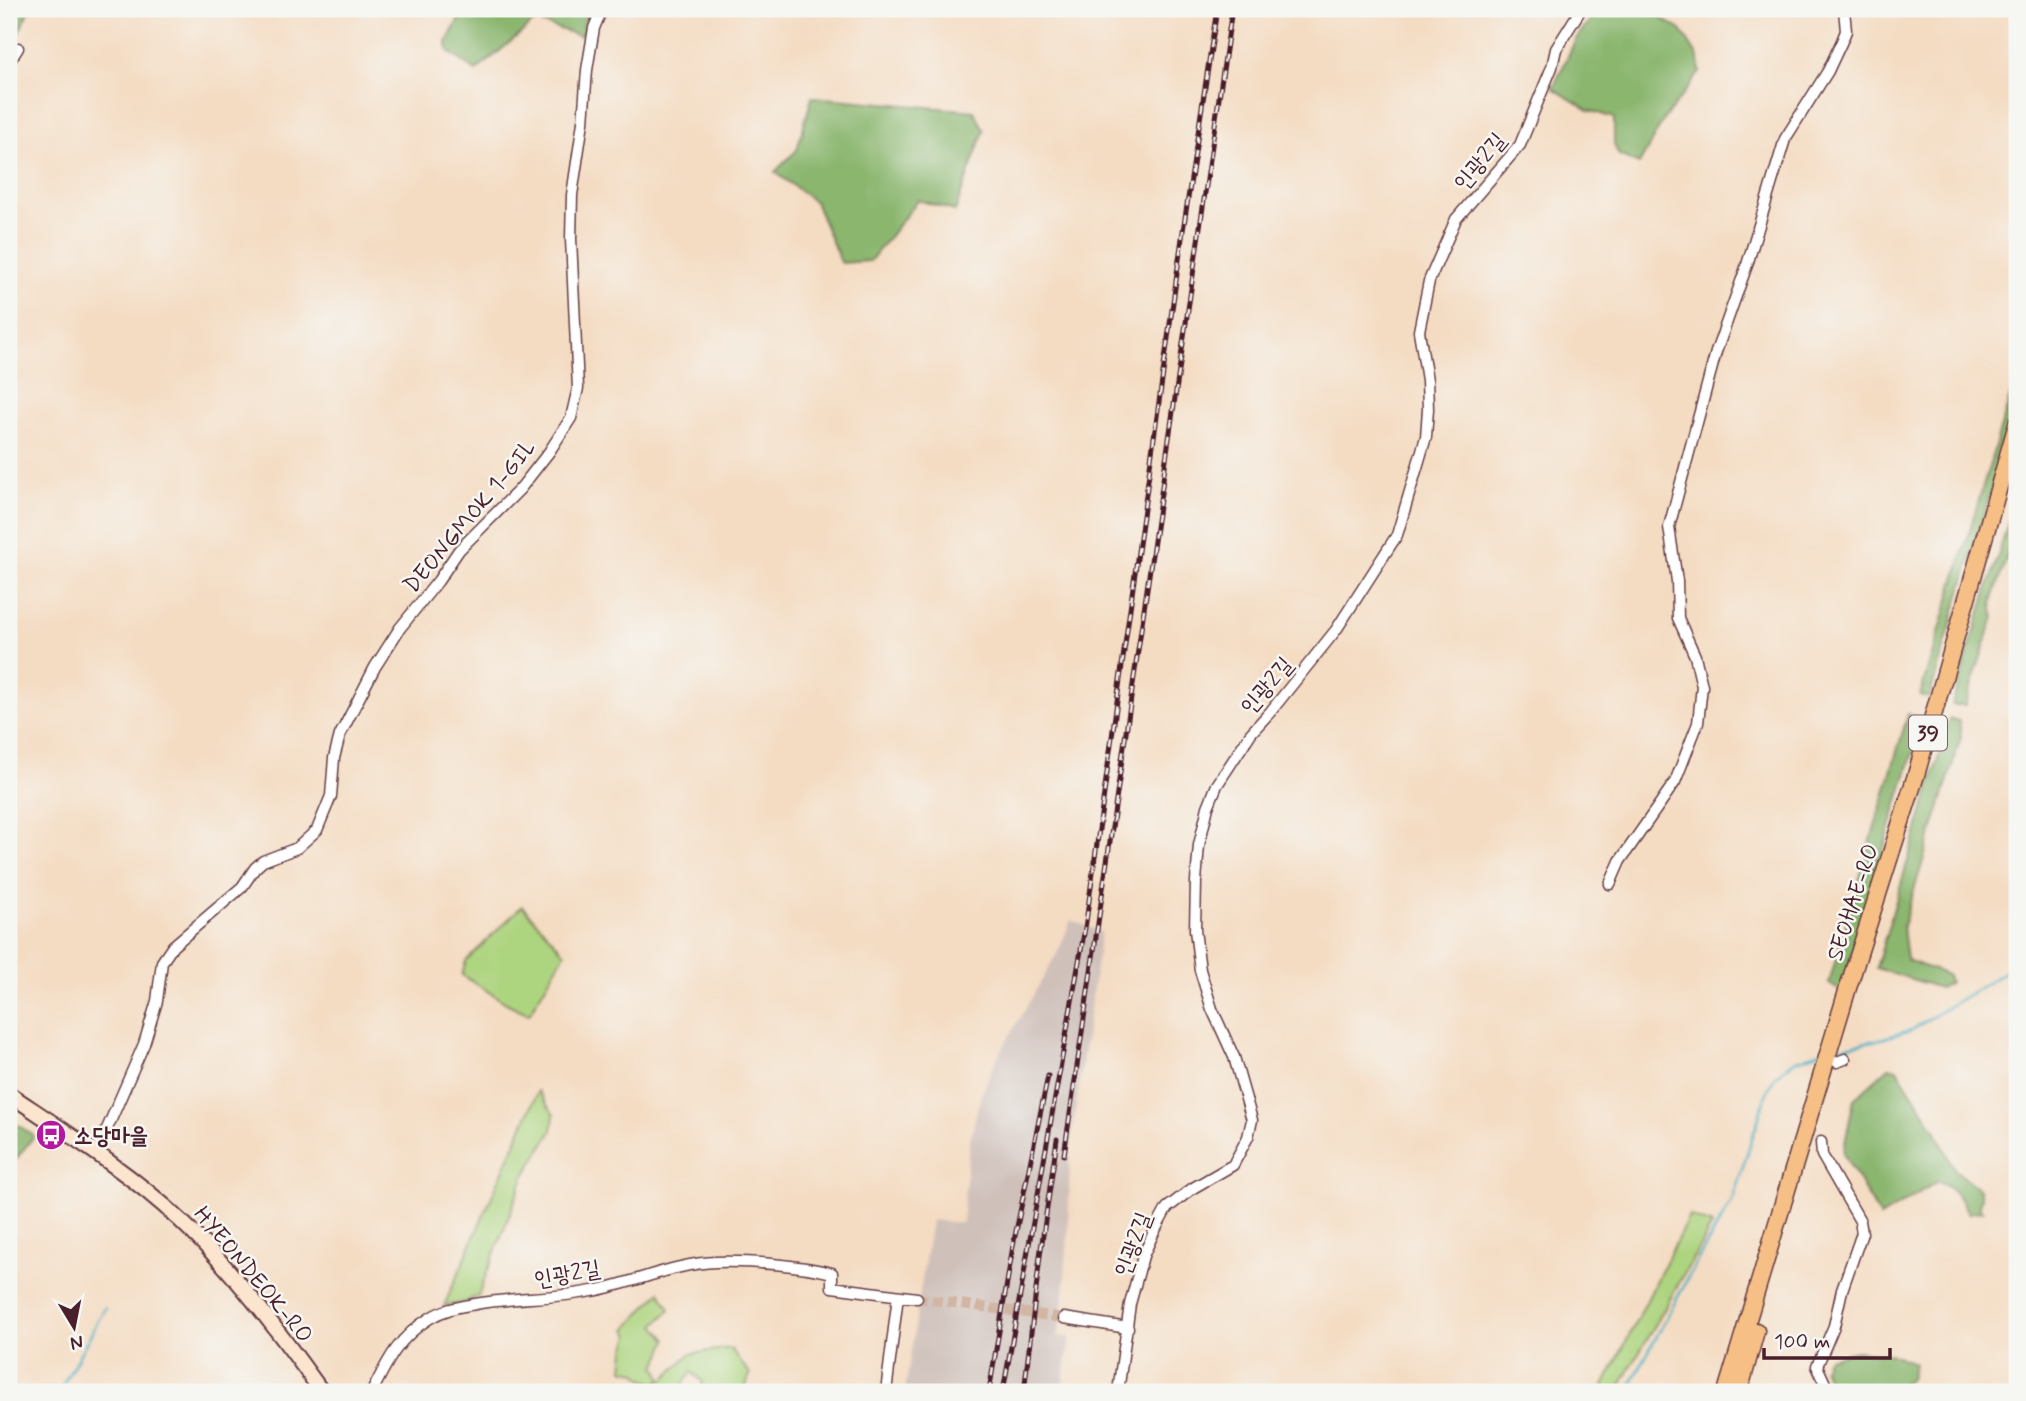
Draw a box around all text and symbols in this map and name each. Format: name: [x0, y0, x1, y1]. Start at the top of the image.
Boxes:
street label: 인광2길: [1448, 127, 1513, 198]
street label: DEONGMOK 1-GIL: [397, 434, 544, 600]
street label: 인광2길: [1234, 651, 1301, 721]
road number: 39: [1909, 716, 1947, 750]
street label: SEOHAE-RO: [1821, 840, 1887, 965]
bus stop icon: 소당마을: [34, 1118, 68, 1152]
place label: 소당마을: [74, 1122, 148, 1152]
street label: HYEONDEOK-RO: [186, 1200, 319, 1350]
street label: 인광2길: [1108, 1208, 1160, 1281]
street label: 인광2길: [532, 1254, 603, 1296]
north arrow: [38, 1292, 108, 1362]
scale bar: [1764, 1317, 1890, 1361]
text: 100 m: [1774, 1328, 1830, 1356]
text: N: [68, 1329, 85, 1356]

